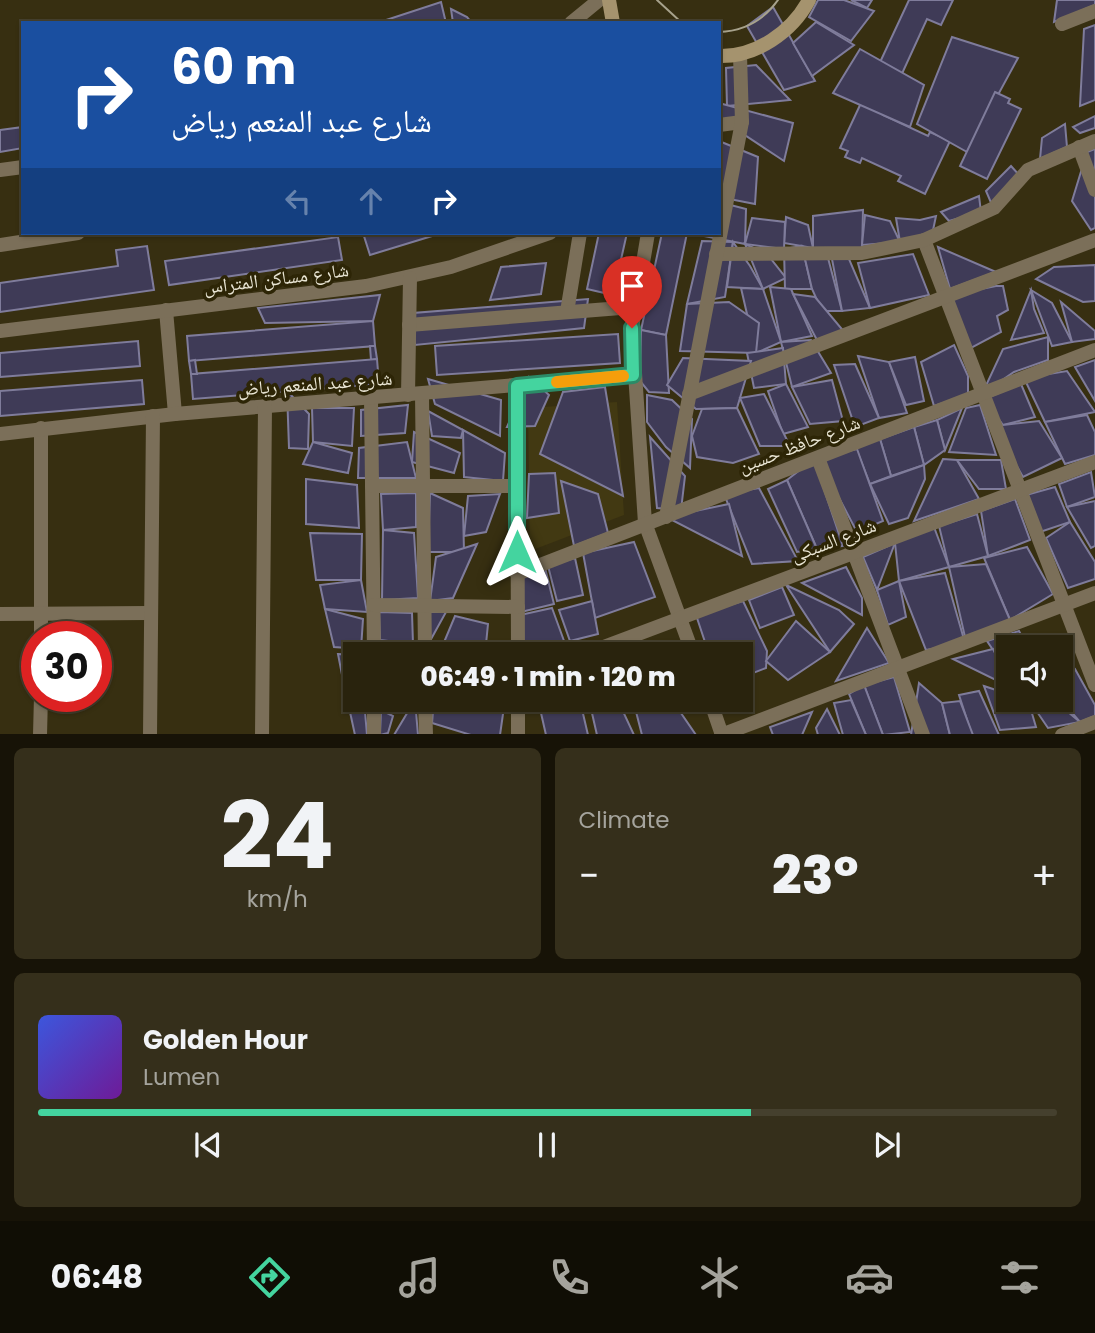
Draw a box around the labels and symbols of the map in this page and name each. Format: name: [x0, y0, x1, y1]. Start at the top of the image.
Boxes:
street label: شارع مساكن المتراس: [202, 256, 350, 301]
pin: [602, 256, 662, 328]
street label: شارع عبد المنعم رياض: [237, 365, 393, 402]
street label: شارع حافظ حسين: [734, 409, 864, 480]
street label: شارع السبكى: [786, 512, 880, 569]
position arrow: [480, 515, 554, 589]
speed limit sign: 30: [21, 621, 112, 712]

